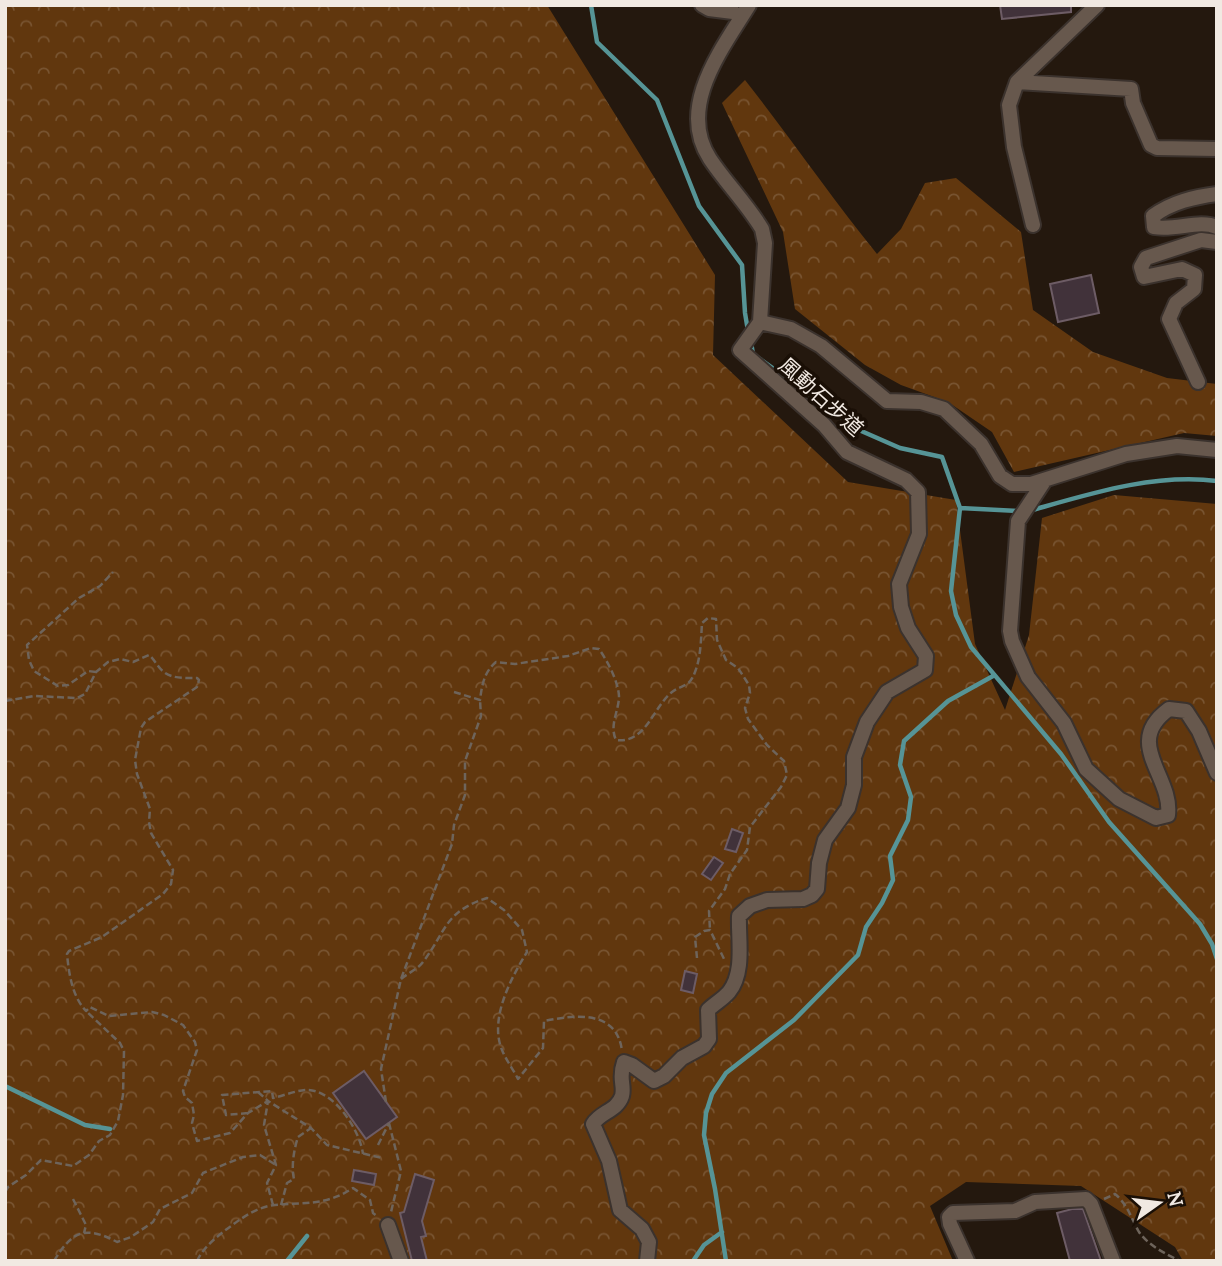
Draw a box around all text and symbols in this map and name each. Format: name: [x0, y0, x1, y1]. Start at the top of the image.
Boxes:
street label: 風動石步道: [773, 351, 869, 442]
north arrow: [1124, 1168, 1194, 1238]
text: N: [1162, 1189, 1189, 1209]

